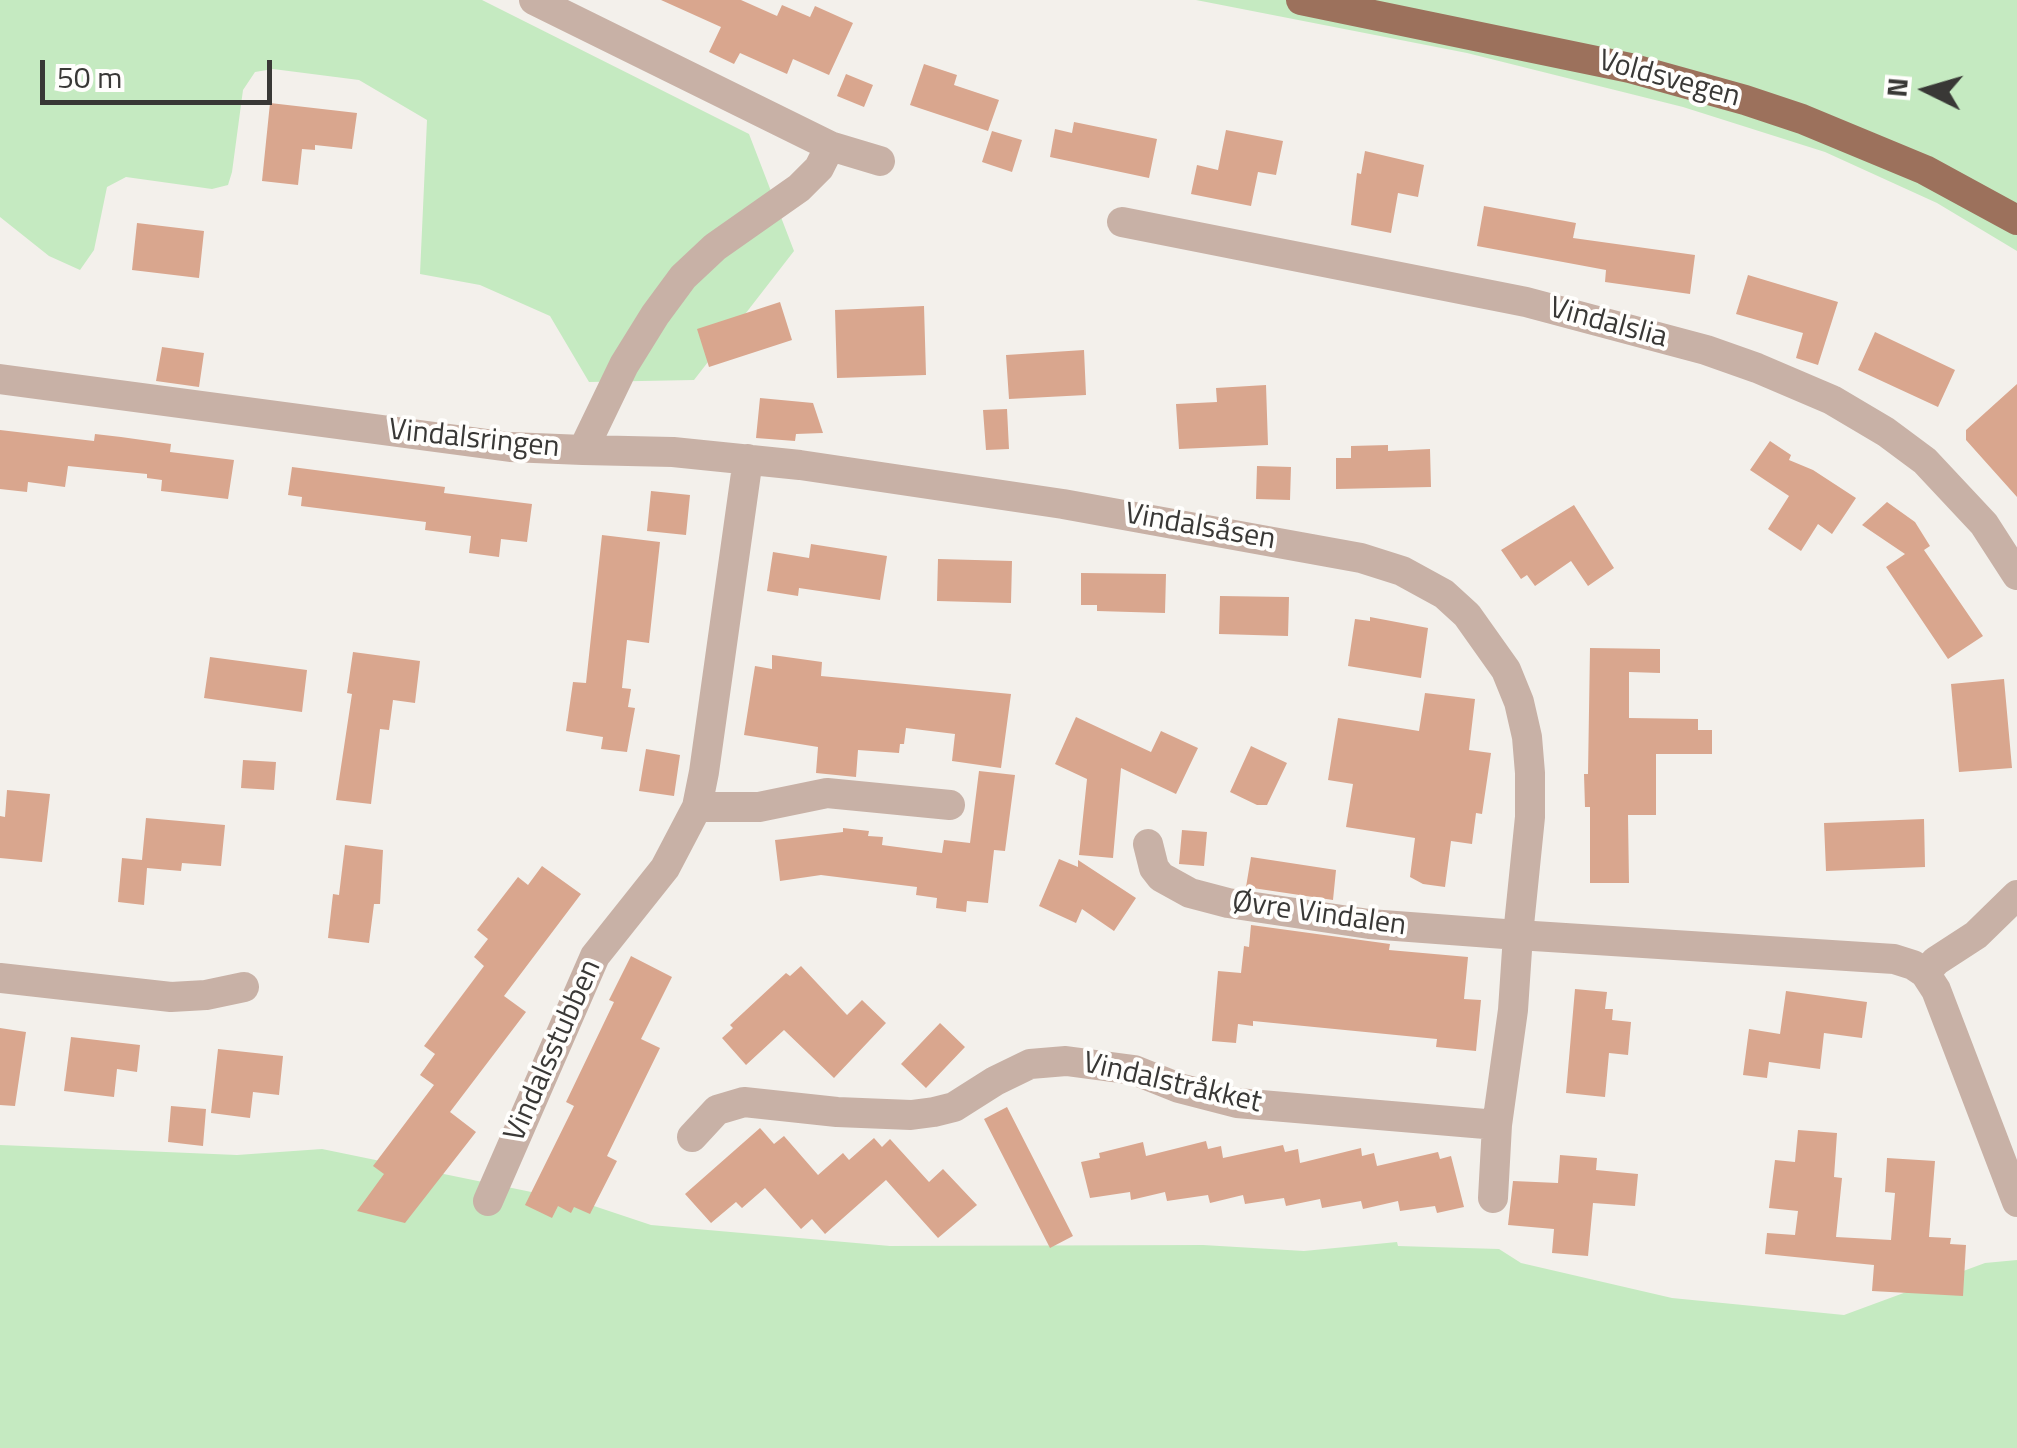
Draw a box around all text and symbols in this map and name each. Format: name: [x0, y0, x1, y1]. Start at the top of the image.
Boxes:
scale bar: [45, 40, 278, 102]
north arrow: [1877, 40, 1977, 140]
street label: Voldsvegen: [1594, 44, 1744, 116]
text: 50 m: [57, 54, 122, 100]
text: N: [1874, 76, 1919, 99]
street label: Vindalslia: [1545, 291, 1671, 357]
street label: Vindalsringen: [387, 413, 561, 467]
street label: Vindalsåsen: [1122, 497, 1278, 559]
street label: Øvre Vindalen: [1230, 885, 1408, 945]
street label: Vindalsstubben: [498, 955, 610, 1147]
street label: Vindalstråkket: [1079, 1046, 1265, 1122]

